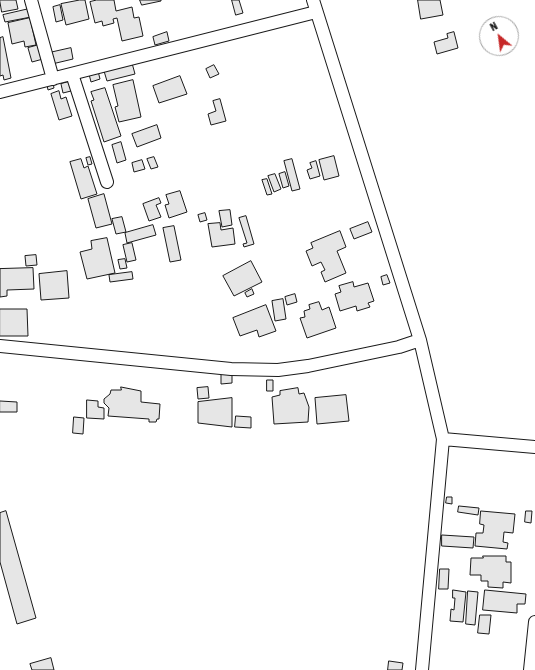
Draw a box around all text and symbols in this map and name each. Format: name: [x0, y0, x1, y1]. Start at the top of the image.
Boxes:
north arrow: [479, 16, 519, 56]
text: N: [488, 20, 499, 33]

